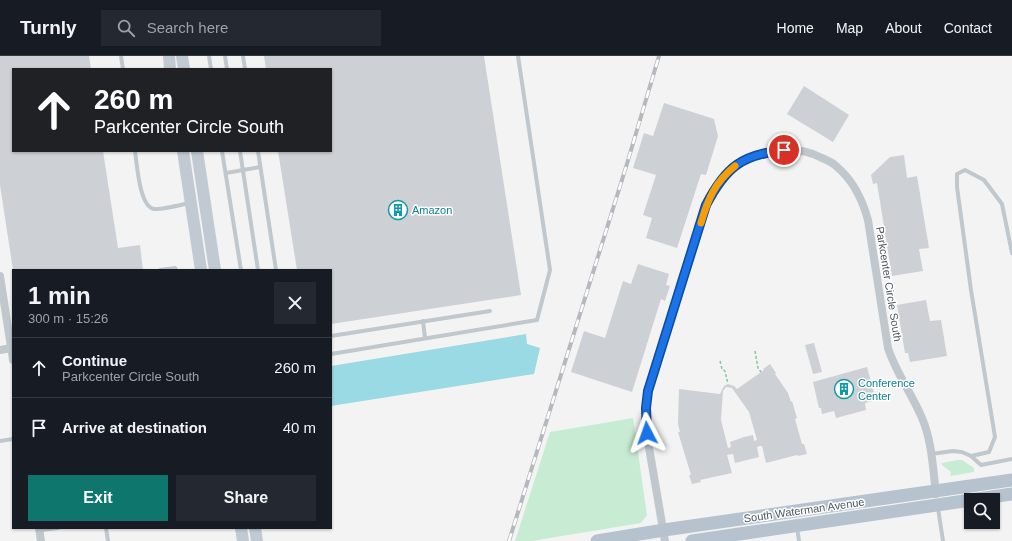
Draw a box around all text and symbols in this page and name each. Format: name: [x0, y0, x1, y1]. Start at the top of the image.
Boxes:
search box: [101, 10, 381, 46]
text: Turnly: [20, 17, 77, 38]
icon: search: [115, 17, 137, 39]
text: Search here: [147, 19, 228, 36]
text: Home: [777, 20, 814, 36]
text: Map: [836, 20, 863, 36]
text: About: [885, 20, 922, 36]
text: Contact: [944, 20, 992, 36]
icon: ahead: [28, 84, 80, 136]
text: 260 m: [94, 84, 173, 115]
text: Parkcenter Circle South: [94, 117, 284, 137]
pin: [767, 133, 801, 167]
icon: arrive: [773, 139, 795, 161]
building icon: Amazon: [387, 199, 409, 221]
place label: Amazon: [412, 204, 452, 216]
street label: Parkcenter Circle South: [874, 226, 904, 342]
text: 1 min: [28, 282, 91, 309]
button: close: [274, 282, 316, 324]
text: 300 m · 15:26: [28, 311, 108, 326]
text: Continue: [62, 352, 127, 369]
icon: ahead: [28, 357, 50, 379]
text: 260 m: [274, 359, 316, 376]
text: Parkcenter Circle South: [62, 369, 199, 384]
place label: Conference Center: [858, 377, 915, 402]
building icon: Conference Center: [833, 378, 855, 400]
position arrow: [626, 412, 668, 454]
icon: arrive: [28, 417, 50, 439]
text: Arrive at destination: [62, 419, 207, 436]
text: 40 m: [283, 419, 316, 436]
button: Exit: [28, 475, 168, 521]
button: Share: [176, 475, 316, 521]
map controls: [964, 493, 1000, 529]
button: search: [964, 493, 1000, 529]
street label: South Waterman Avenue: [743, 496, 865, 524]

